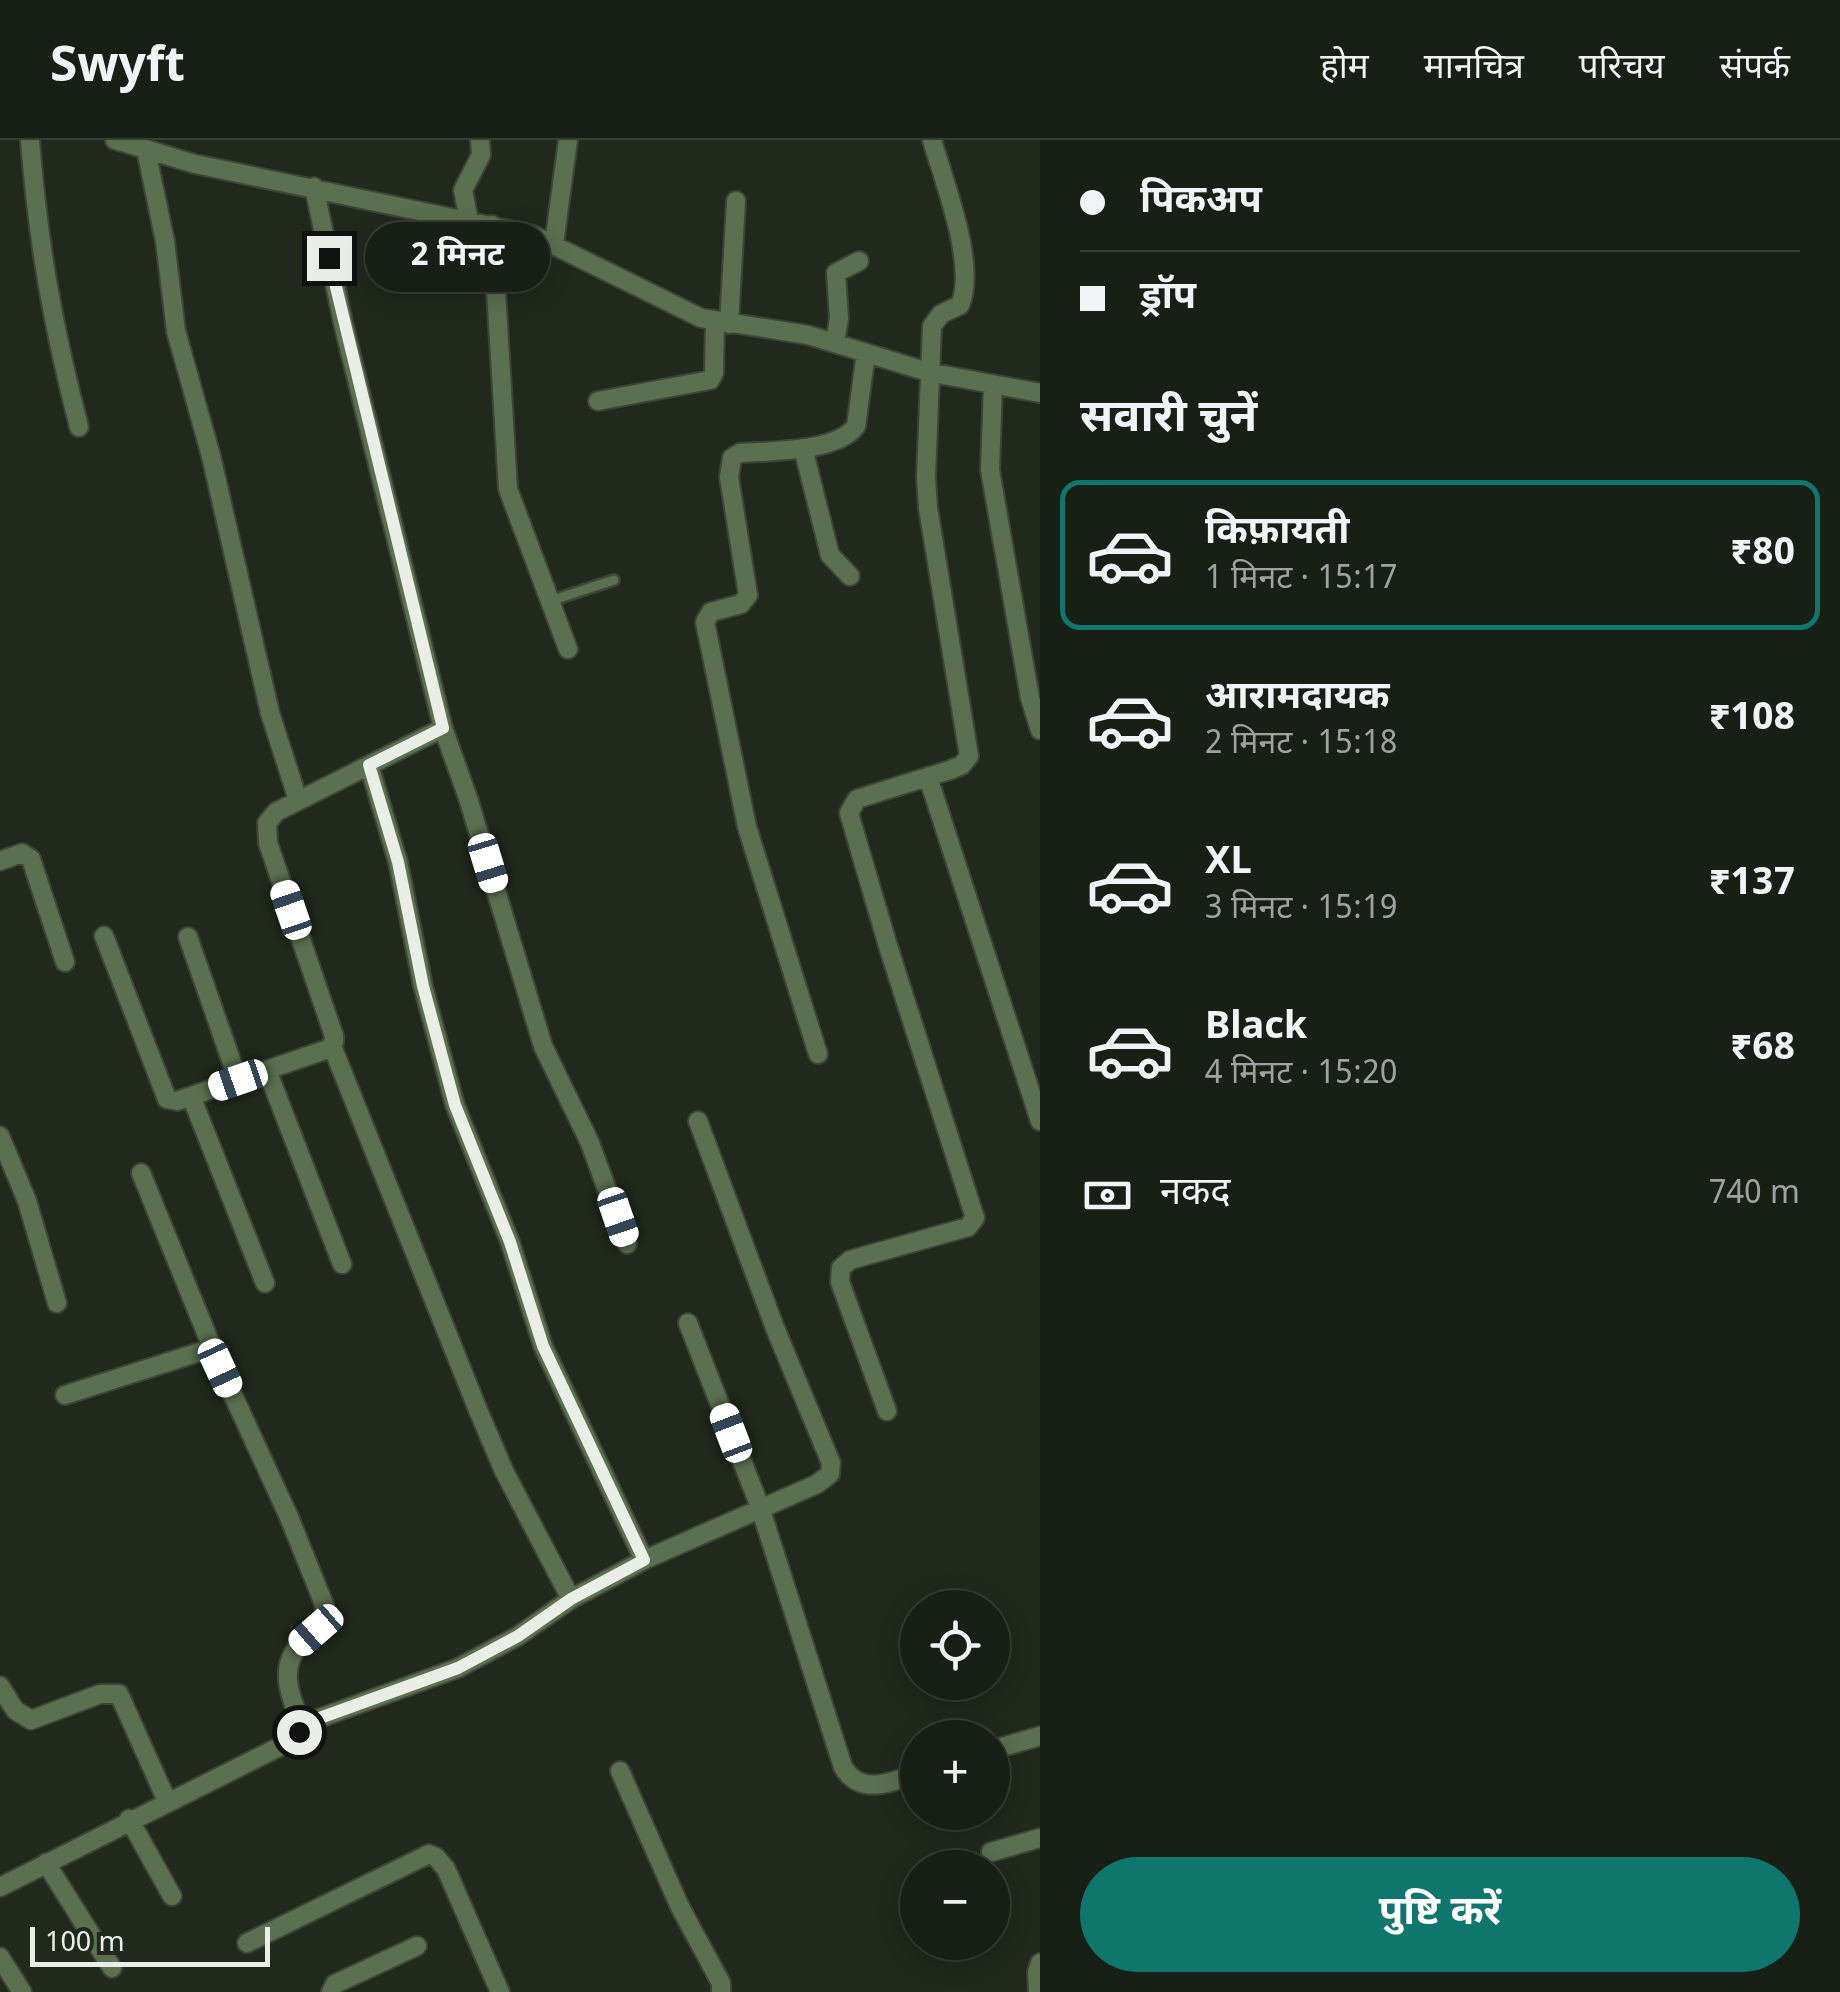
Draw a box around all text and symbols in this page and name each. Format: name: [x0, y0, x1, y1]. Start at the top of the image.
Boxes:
text: Swyft: [50, 38, 185, 101]
text: होम: [1320, 47, 1369, 92]
text: मानचित्र: [1424, 47, 1524, 92]
text: परिचय: [1579, 47, 1665, 92]
text: संपर्क: [1720, 47, 1790, 92]
text: पिकअप: [1140, 178, 1262, 228]
callout: 2 मिनट: [364, 223, 549, 293]
route end: [307, 236, 352, 281]
text: 2 मिनट: [411, 236, 504, 278]
text: ड्रॉप: [1140, 274, 1196, 324]
text: सवारी चुनें: [1080, 391, 1257, 449]
text: किफ़ायती: [1205, 509, 1349, 559]
icon: car: [1085, 510, 1175, 600]
text: ₹80: [1730, 530, 1795, 580]
text: 1 मिनट · 15:17: [1205, 559, 1397, 601]
text: आरामदायक: [1205, 674, 1389, 724]
icon: car: [1085, 675, 1175, 765]
text: ₹108: [1709, 695, 1795, 745]
text: 2 मिनट · 15:18: [1205, 724, 1397, 766]
car: [465, 830, 511, 896]
text: XL: [1205, 839, 1252, 889]
icon: car: [1085, 840, 1175, 930]
text: ₹137: [1709, 860, 1795, 910]
car: [267, 877, 315, 943]
text: 3 मिनट · 15:19: [1205, 889, 1397, 931]
text: Black: [1205, 1004, 1307, 1054]
icon: car: [1085, 1005, 1175, 1095]
text: ₹68: [1730, 1025, 1795, 1075]
text: 4 मिनट · 15:20: [1205, 1054, 1397, 1096]
car: [205, 1056, 271, 1104]
icon: cash: [1080, 1168, 1135, 1223]
text: नकद: [1160, 1170, 1230, 1220]
text: 740 m: [1709, 1174, 1800, 1216]
car: [594, 1184, 642, 1250]
car: [194, 1334, 246, 1402]
car: [706, 1400, 756, 1466]
map controls: [900, 1590, 1010, 1960]
button: locate: [900, 1590, 1010, 1700]
car: [284, 1599, 348, 1661]
route start: [277, 1710, 322, 1755]
button: +: [900, 1720, 1010, 1830]
button: −: [900, 1850, 1010, 1960]
button: पुष्टि करें: [1080, 1857, 1800, 1972]
scale bar: [30, 1922, 270, 1966]
text: 100 m: [45, 1926, 125, 1962]

